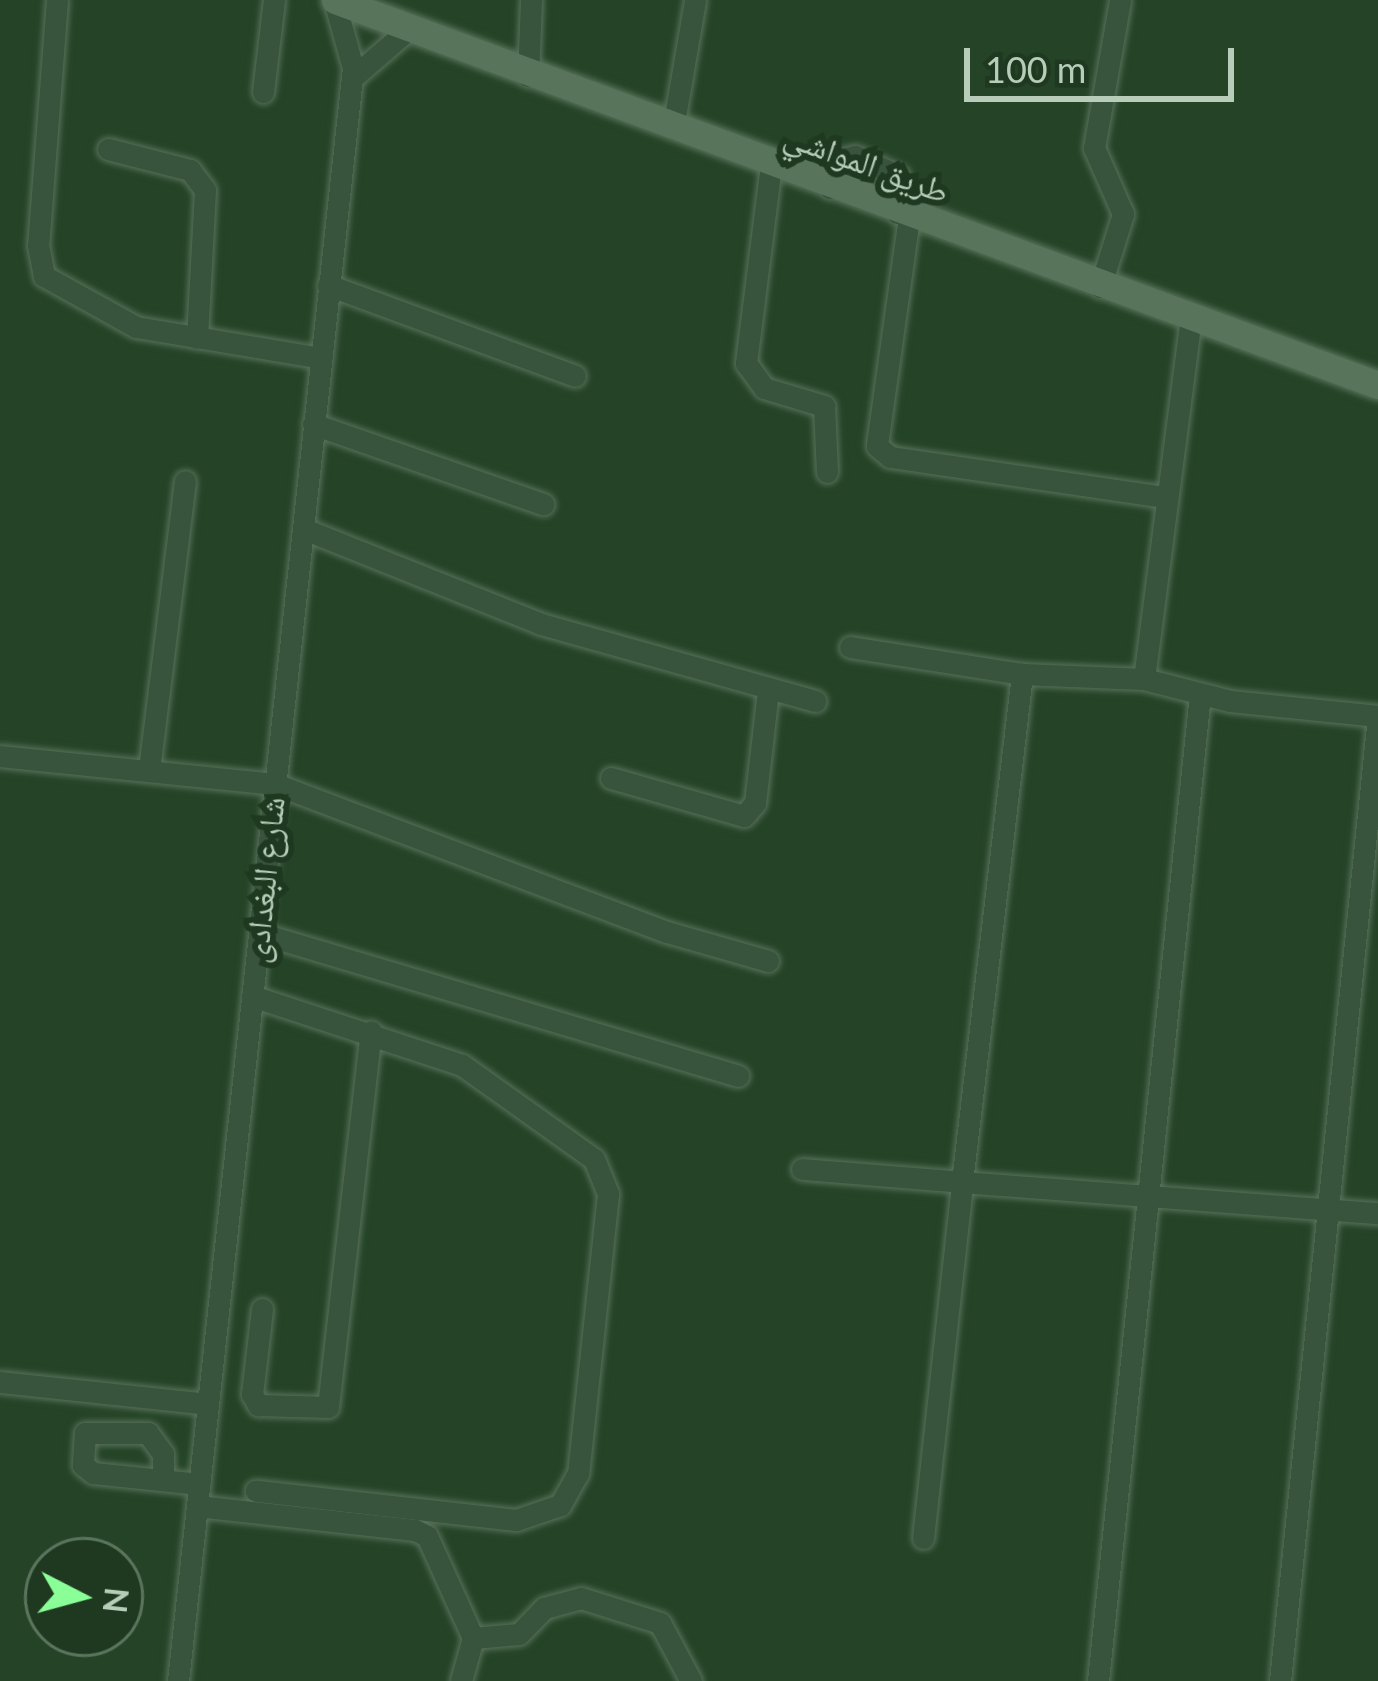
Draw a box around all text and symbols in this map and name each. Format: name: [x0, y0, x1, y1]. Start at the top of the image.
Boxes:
scale bar: [970, 24, 1240, 98]
text: 100 m: [985, 47, 1086, 91]
street label: طريق المواشي: [779, 115, 955, 211]
street label: شارع البغدادى: [236, 795, 292, 965]
north arrow: [24, 1537, 144, 1657]
text: N: [96, 1586, 138, 1615]

